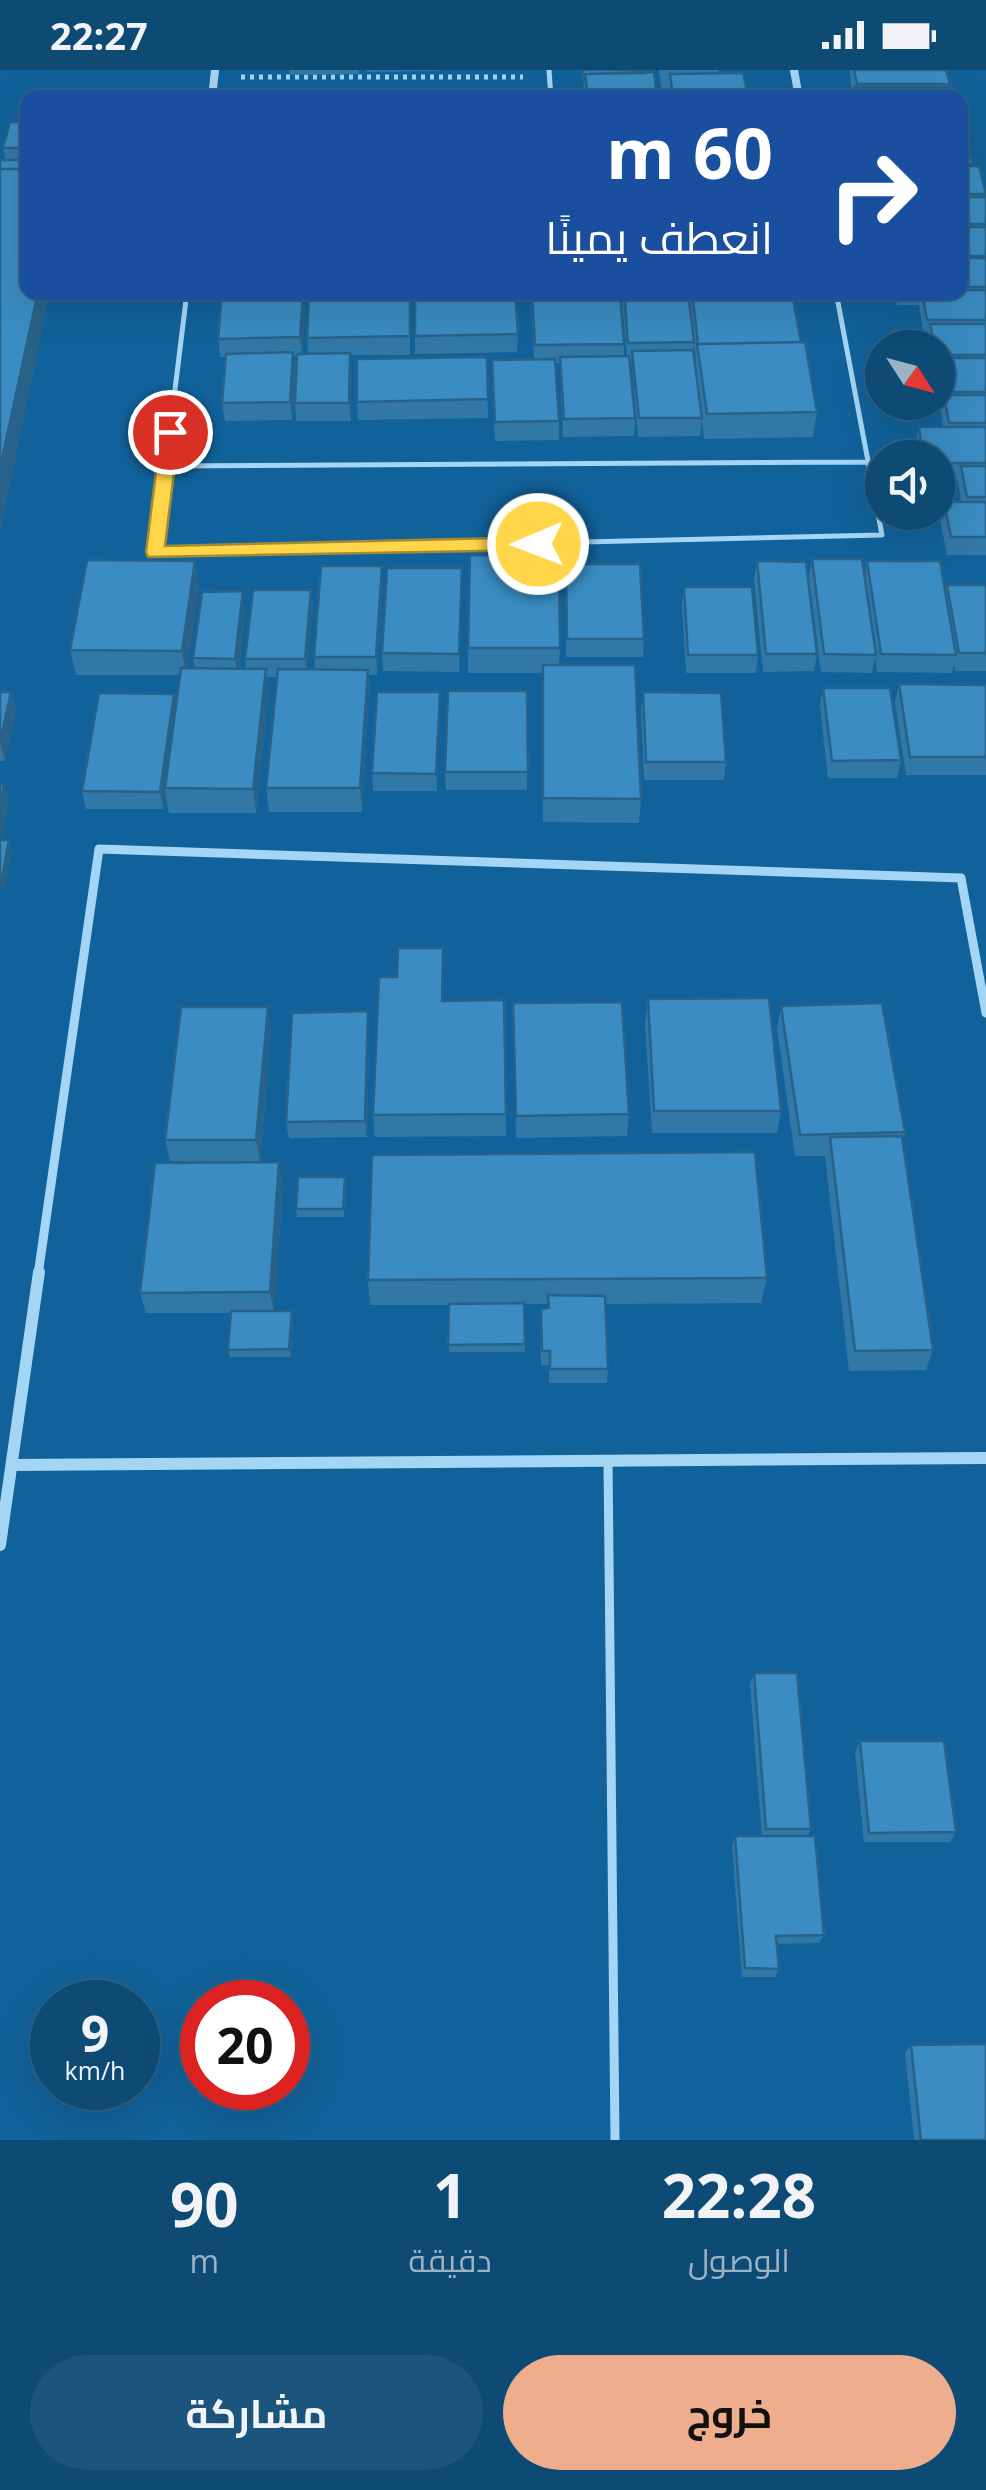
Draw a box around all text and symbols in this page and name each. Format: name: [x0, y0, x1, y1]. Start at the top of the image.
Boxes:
text: 22:27: [50, 9, 148, 61]
text: 60 m: [606, 104, 773, 200]
icon: right: [808, 130, 938, 260]
text: انعطف يمينًا: [545, 206, 773, 267]
north arrow: [865, 330, 955, 420]
map controls: [865, 330, 955, 530]
pin: [128, 390, 213, 475]
icon: arrive: [143, 405, 198, 460]
button: sound: [865, 440, 955, 530]
position arrow: [486, 492, 590, 596]
speed limit sign: 20: [180, 1980, 310, 2110]
text: 9: [81, 1999, 109, 2067]
text: km/h: [65, 2053, 125, 2087]
text: 1: [433, 2154, 467, 2236]
text: 22:28: [662, 2154, 816, 2236]
text: 90: [170, 2163, 239, 2245]
text: دقيقة: [409, 2238, 492, 2281]
text: الوصول: [688, 2238, 790, 2281]
text: m: [189, 2239, 219, 2282]
button: مشاركة: [30, 2355, 483, 2470]
button: خروج: [503, 2355, 956, 2470]

